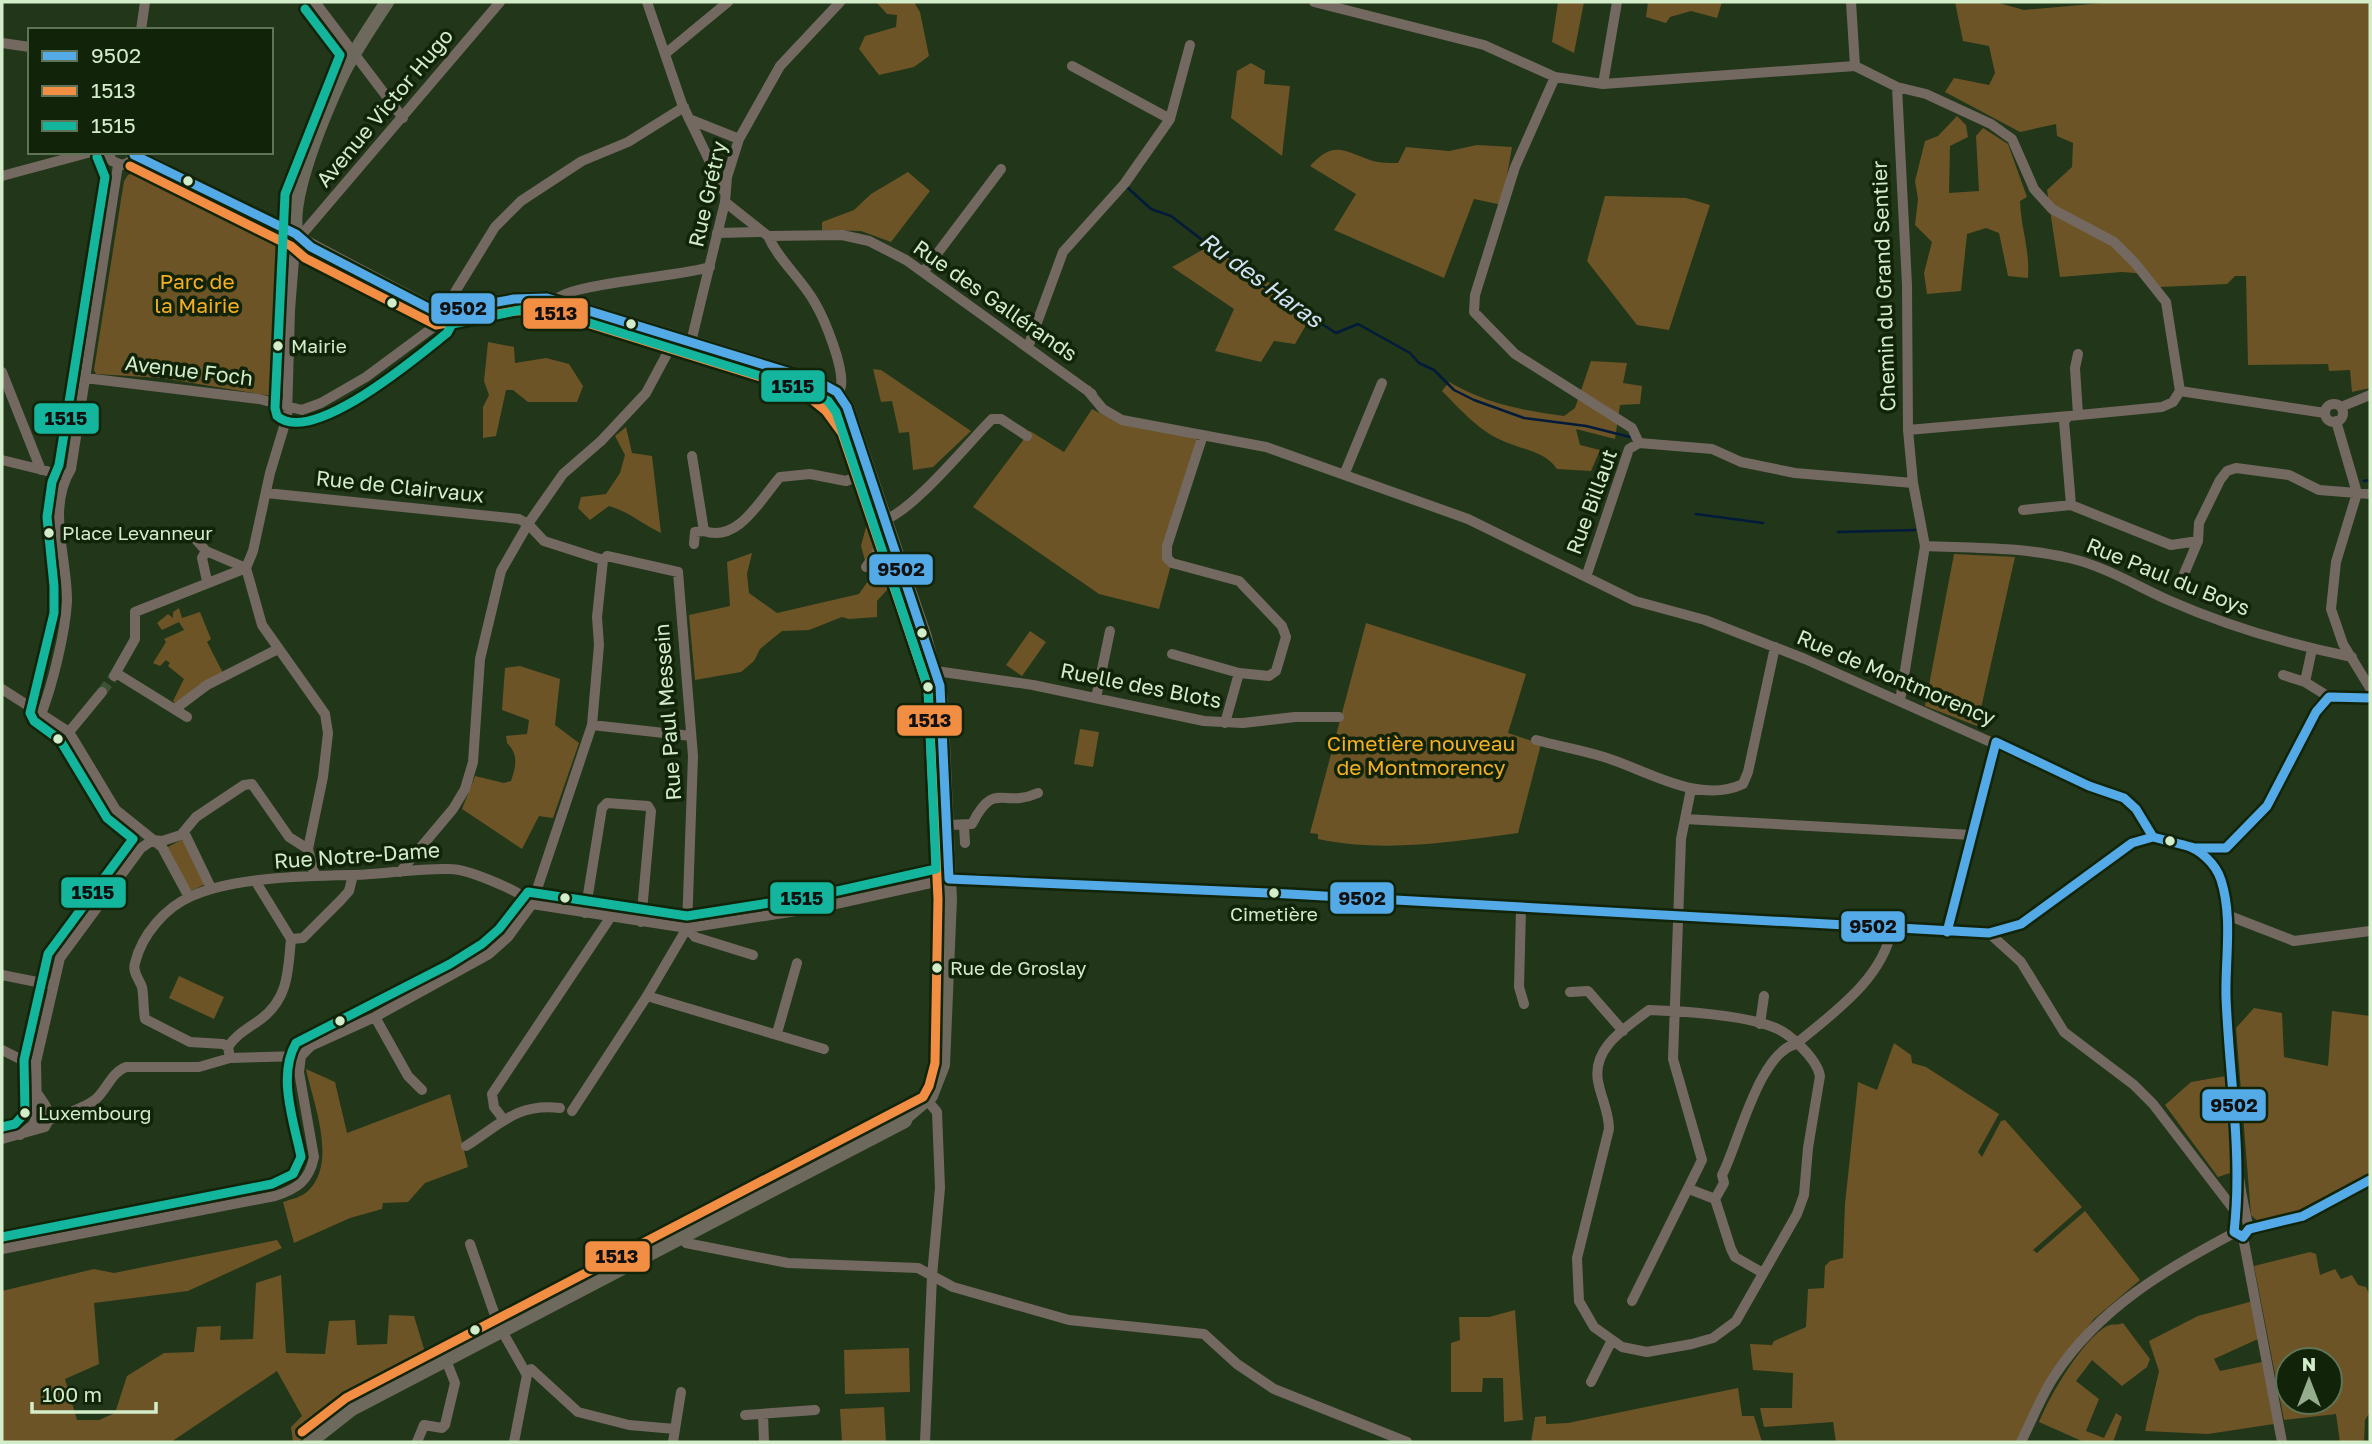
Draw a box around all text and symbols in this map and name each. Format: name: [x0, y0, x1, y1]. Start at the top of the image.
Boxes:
street label: Avenue Victor Hugo: [310, 23, 458, 192]
legend: [28, 28, 273, 154]
text: 9502: [91, 42, 141, 68]
text: 1513: [91, 77, 136, 103]
text: 1515: [91, 112, 136, 138]
street label: Rue Grétry: [682, 138, 732, 249]
street label: Chemin du Grand Sentier: [1866, 160, 1900, 412]
unlabelled marker: [181, 174, 195, 188]
water label: Ru des Haras: [1195, 225, 1329, 334]
street label: Rue des Gallérands: [909, 234, 1083, 367]
park label: Parc de la Mairie: [154, 268, 240, 318]
line badge: 9502: [430, 292, 496, 325]
unlabelled marker: [385, 296, 399, 310]
text: 9502: [439, 296, 487, 319]
line badge: 1513: [522, 297, 589, 330]
text: 1513: [535, 301, 577, 324]
unlabelled marker: [624, 317, 638, 331]
place label: Mairie: [291, 334, 347, 357]
marker: Mairie: [271, 339, 285, 353]
street label: Avenue Foch: [124, 349, 255, 391]
line badge: 1515: [760, 369, 826, 403]
text: 1515: [772, 374, 814, 397]
line badge: 1515: [33, 402, 100, 435]
text: 1515: [45, 406, 87, 429]
street label: Rue Billaut: [1560, 445, 1622, 558]
street label: Rue de Clairvaux: [315, 464, 486, 508]
place label: Place Levanneur: [62, 521, 213, 544]
marker: Place Levanneur: [42, 526, 56, 540]
street label: Rue Paul du Boys: [2083, 531, 2254, 621]
line badge: 9502: [868, 553, 934, 586]
text: 9502: [877, 557, 925, 580]
street label: Rue Paul Messein: [648, 623, 686, 801]
street label: Rue de Montmorency: [1793, 623, 2000, 731]
unlabelled marker: [915, 626, 929, 640]
street label: Ruelle des Blots: [1058, 657, 1224, 713]
unlabelled marker: [921, 680, 935, 694]
line badge: 1513: [896, 704, 963, 737]
text: 1513: [909, 708, 951, 731]
park label: Cimetière nouveau de Montmorency: [1327, 730, 1515, 780]
unlabelled marker: [51, 732, 65, 746]
unlabelled marker: [2163, 834, 2177, 848]
street label: Rue Notre-Dame: [273, 836, 441, 874]
line badge: 1515: [60, 876, 127, 909]
text: 1515: [72, 880, 114, 903]
line badge: 1515: [769, 881, 835, 915]
line badge: 9502: [1329, 881, 1395, 915]
text: 1515: [781, 886, 823, 909]
marker: Cimetière: [1267, 886, 1281, 900]
text: 9502: [1338, 886, 1386, 909]
unlabelled marker: [558, 891, 572, 905]
place label: Cimetière: [1230, 902, 1318, 925]
line badge: 9502: [1840, 910, 1906, 943]
text: 9502: [1849, 914, 1897, 937]
place label: Rue de Groslay: [950, 956, 1087, 979]
marker: Rue de Groslay: [930, 961, 944, 975]
unlabelled marker: [333, 1014, 347, 1028]
line badge: 9502: [2201, 1088, 2267, 1122]
text: 9502: [2210, 1093, 2258, 1116]
place label: Luxembourg: [38, 1101, 151, 1124]
marker: Luxembourg: [18, 1106, 32, 1120]
line badge: 1513: [584, 1240, 651, 1273]
text: 1513: [596, 1244, 638, 1267]
unlabelled marker: [468, 1323, 482, 1337]
north arrow: [2274, 1346, 2344, 1416]
text: N: [2302, 1352, 2316, 1375]
scale bar: [32, 1370, 156, 1414]
text: 100 m: [42, 1381, 102, 1407]

